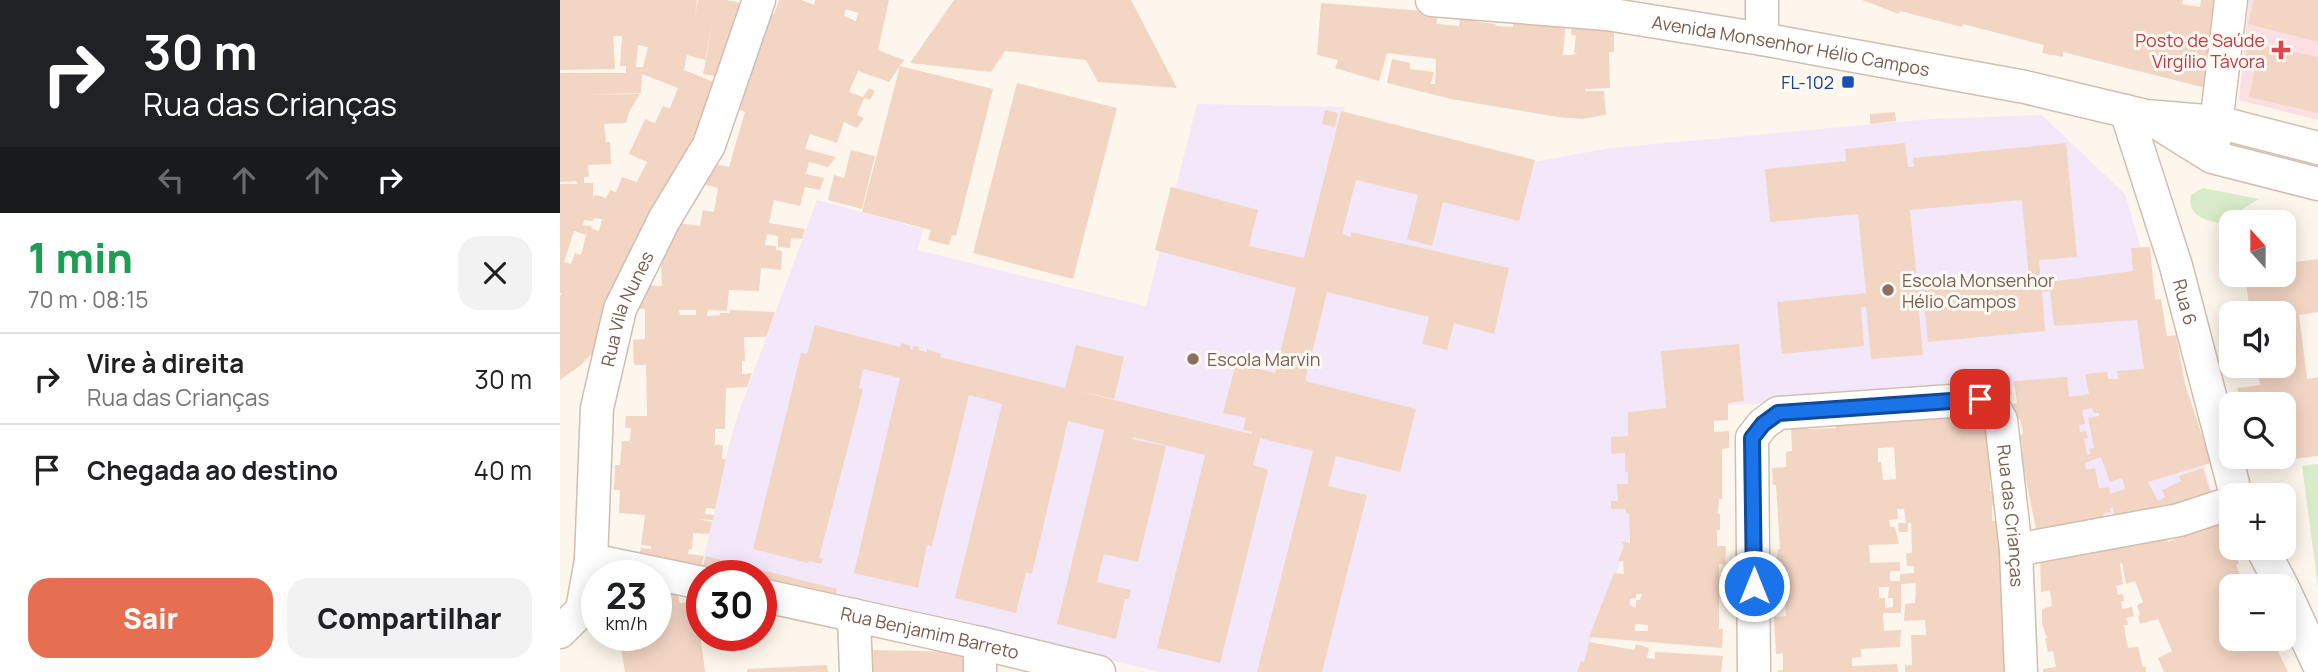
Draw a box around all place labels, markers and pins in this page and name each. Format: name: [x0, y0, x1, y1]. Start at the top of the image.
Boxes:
place label: Posto de Saúde Virgílio Távora: [2135, 28, 2265, 73]
marker: Posto de Saúde Virgílio Távora: [2271, 40, 2291, 60]
place label: FL-102: [1781, 70, 1834, 94]
marker: FL-102: [1840, 74, 1856, 90]
place label: Escola Monsenhor Hélio Campos: [1902, 268, 2055, 313]
marker: Escola Monsenhor Hélio Campos: [1880, 282, 1896, 298]
place label: Escola Marvin: [1207, 347, 1321, 371]
marker: Escola Marvin: [1185, 351, 1201, 367]
pin: [1950, 369, 2010, 429]

